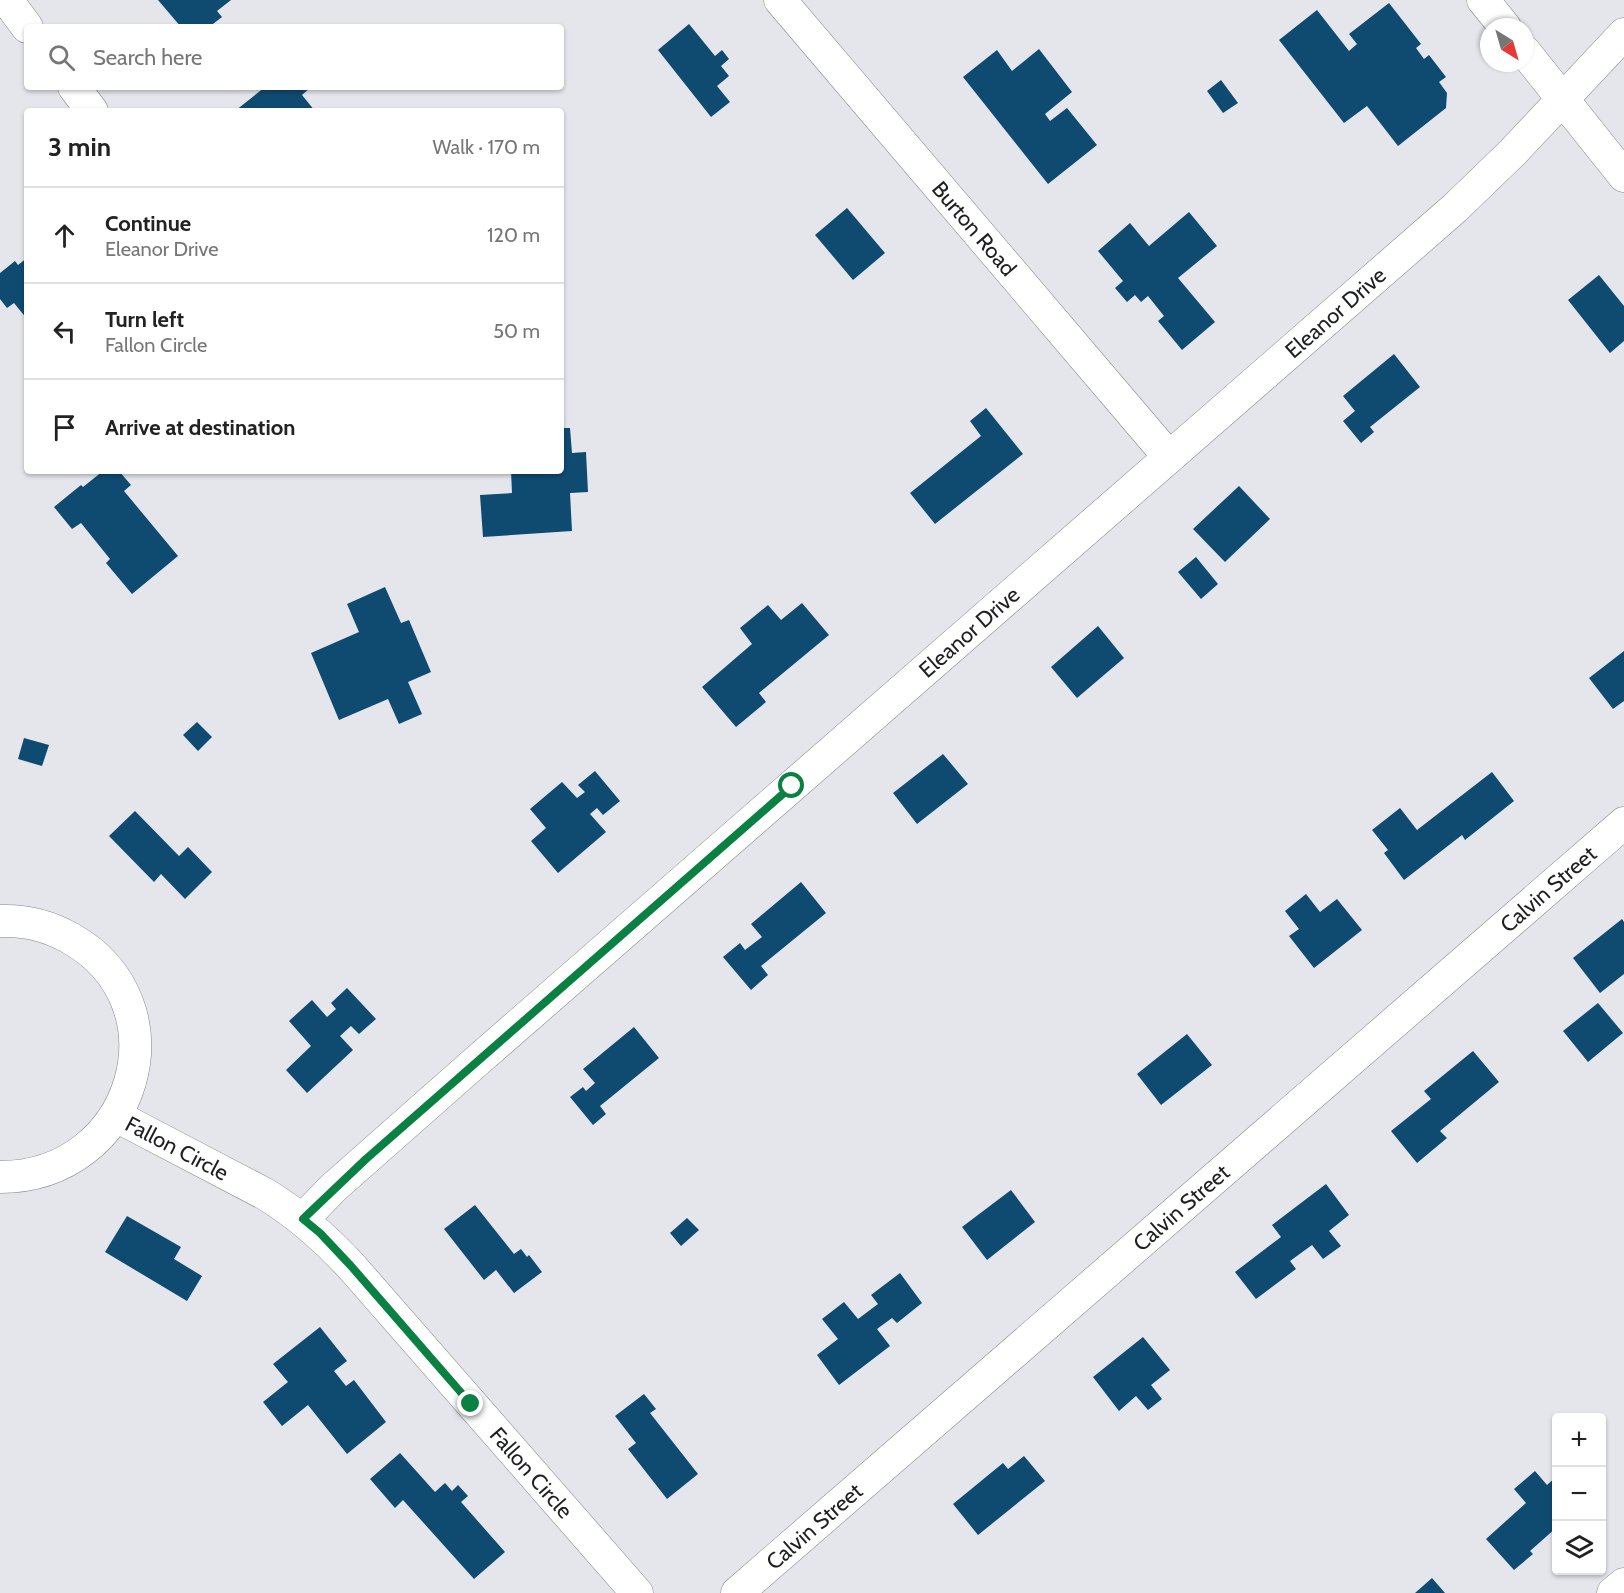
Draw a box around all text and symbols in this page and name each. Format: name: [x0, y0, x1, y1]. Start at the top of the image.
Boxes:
north arrow: [1480, 18, 1534, 72]
search box: [24, 24, 564, 90]
icon: search: [45, 41, 78, 74]
text: Search here: [93, 44, 202, 71]
text: 3 min: [48, 131, 111, 163]
text: Walk · 170 m: [432, 135, 540, 159]
street label: Burton Road: [927, 176, 1022, 281]
text: Continue: [105, 210, 191, 237]
icon: ahead: [48, 219, 81, 252]
text: 120 m: [487, 223, 540, 247]
text: Eleanor Drive: [105, 237, 218, 261]
street label: Eleanor Drive: [1279, 261, 1391, 364]
text: Turn left: [105, 306, 184, 333]
icon: left: [48, 315, 81, 348]
text: 50 m: [493, 319, 540, 343]
text: Fallon Circle: [105, 333, 207, 357]
icon: arrive: [48, 411, 81, 444]
text: Arrive at destination: [105, 414, 295, 441]
street label: Eleanor Drive: [913, 581, 1025, 683]
route start: [778, 772, 804, 798]
street label: Calvin Street: [1494, 840, 1602, 938]
street label: Fallon Circle: [121, 1110, 233, 1186]
street label: Calvin Street: [1127, 1158, 1235, 1257]
route end: [457, 1390, 483, 1416]
map controls: [1552, 1413, 1606, 1575]
button: +: [1552, 1413, 1606, 1467]
street label: Fallon Circle: [484, 1421, 579, 1524]
button: −: [1552, 1467, 1606, 1521]
street label: Calvin Street: [760, 1477, 868, 1575]
button: layers: [1552, 1521, 1606, 1575]

